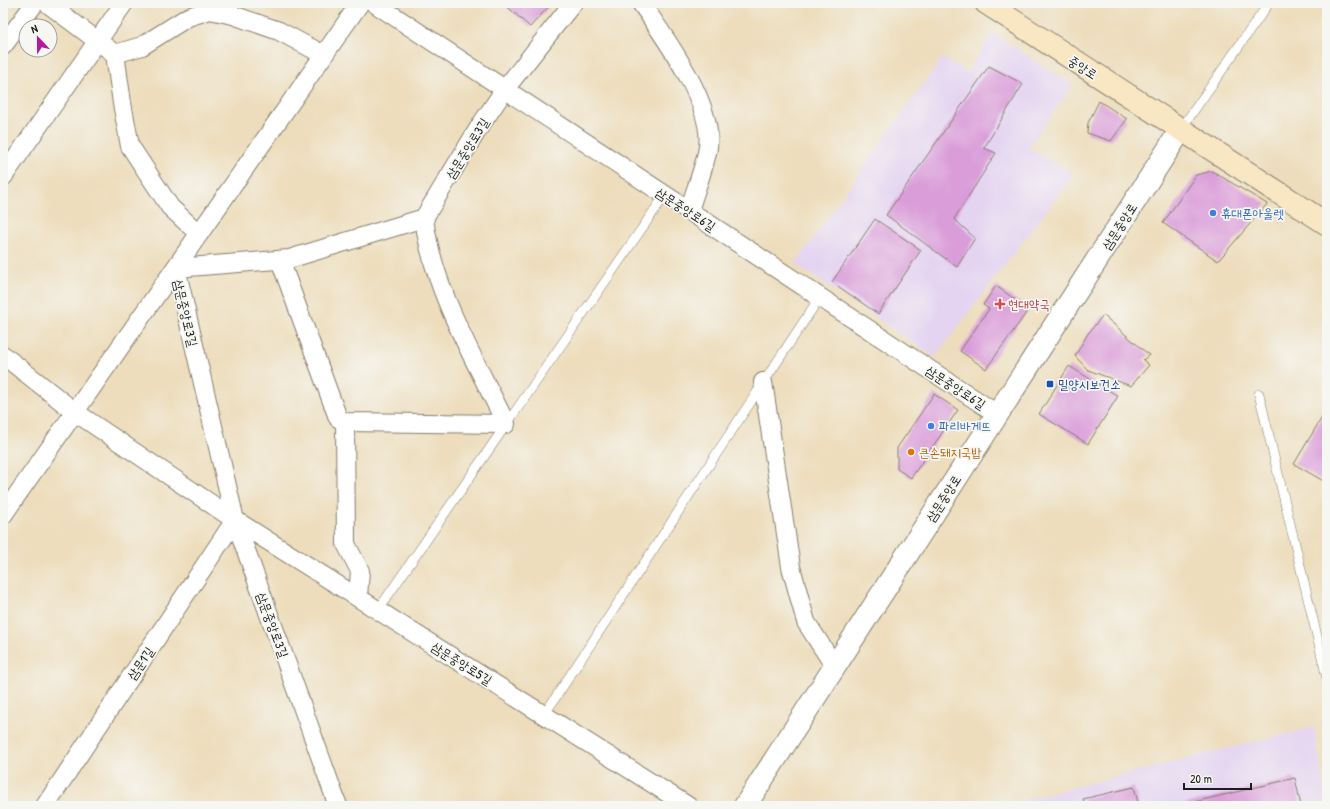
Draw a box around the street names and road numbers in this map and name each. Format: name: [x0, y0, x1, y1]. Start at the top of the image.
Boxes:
street label: 중앙로: [1065, 51, 1101, 83]
street label: 삼문중앙로3길: [441, 114, 493, 182]
street label: 삼문중앙로6길: [653, 183, 719, 235]
street label: 삼문중앙로: [1097, 199, 1141, 253]
street label: 삼문중앙로3길: [170, 278, 202, 348]
street label: 삼문중앙로6길: [923, 361, 989, 413]
street label: 삼문중앙로: [921, 471, 965, 525]
street label: 삼문중앙로3길: [253, 590, 293, 660]
street label: 삼문중앙로5길: [428, 637, 496, 689]
street label: 삼문1길: [122, 643, 158, 683]

